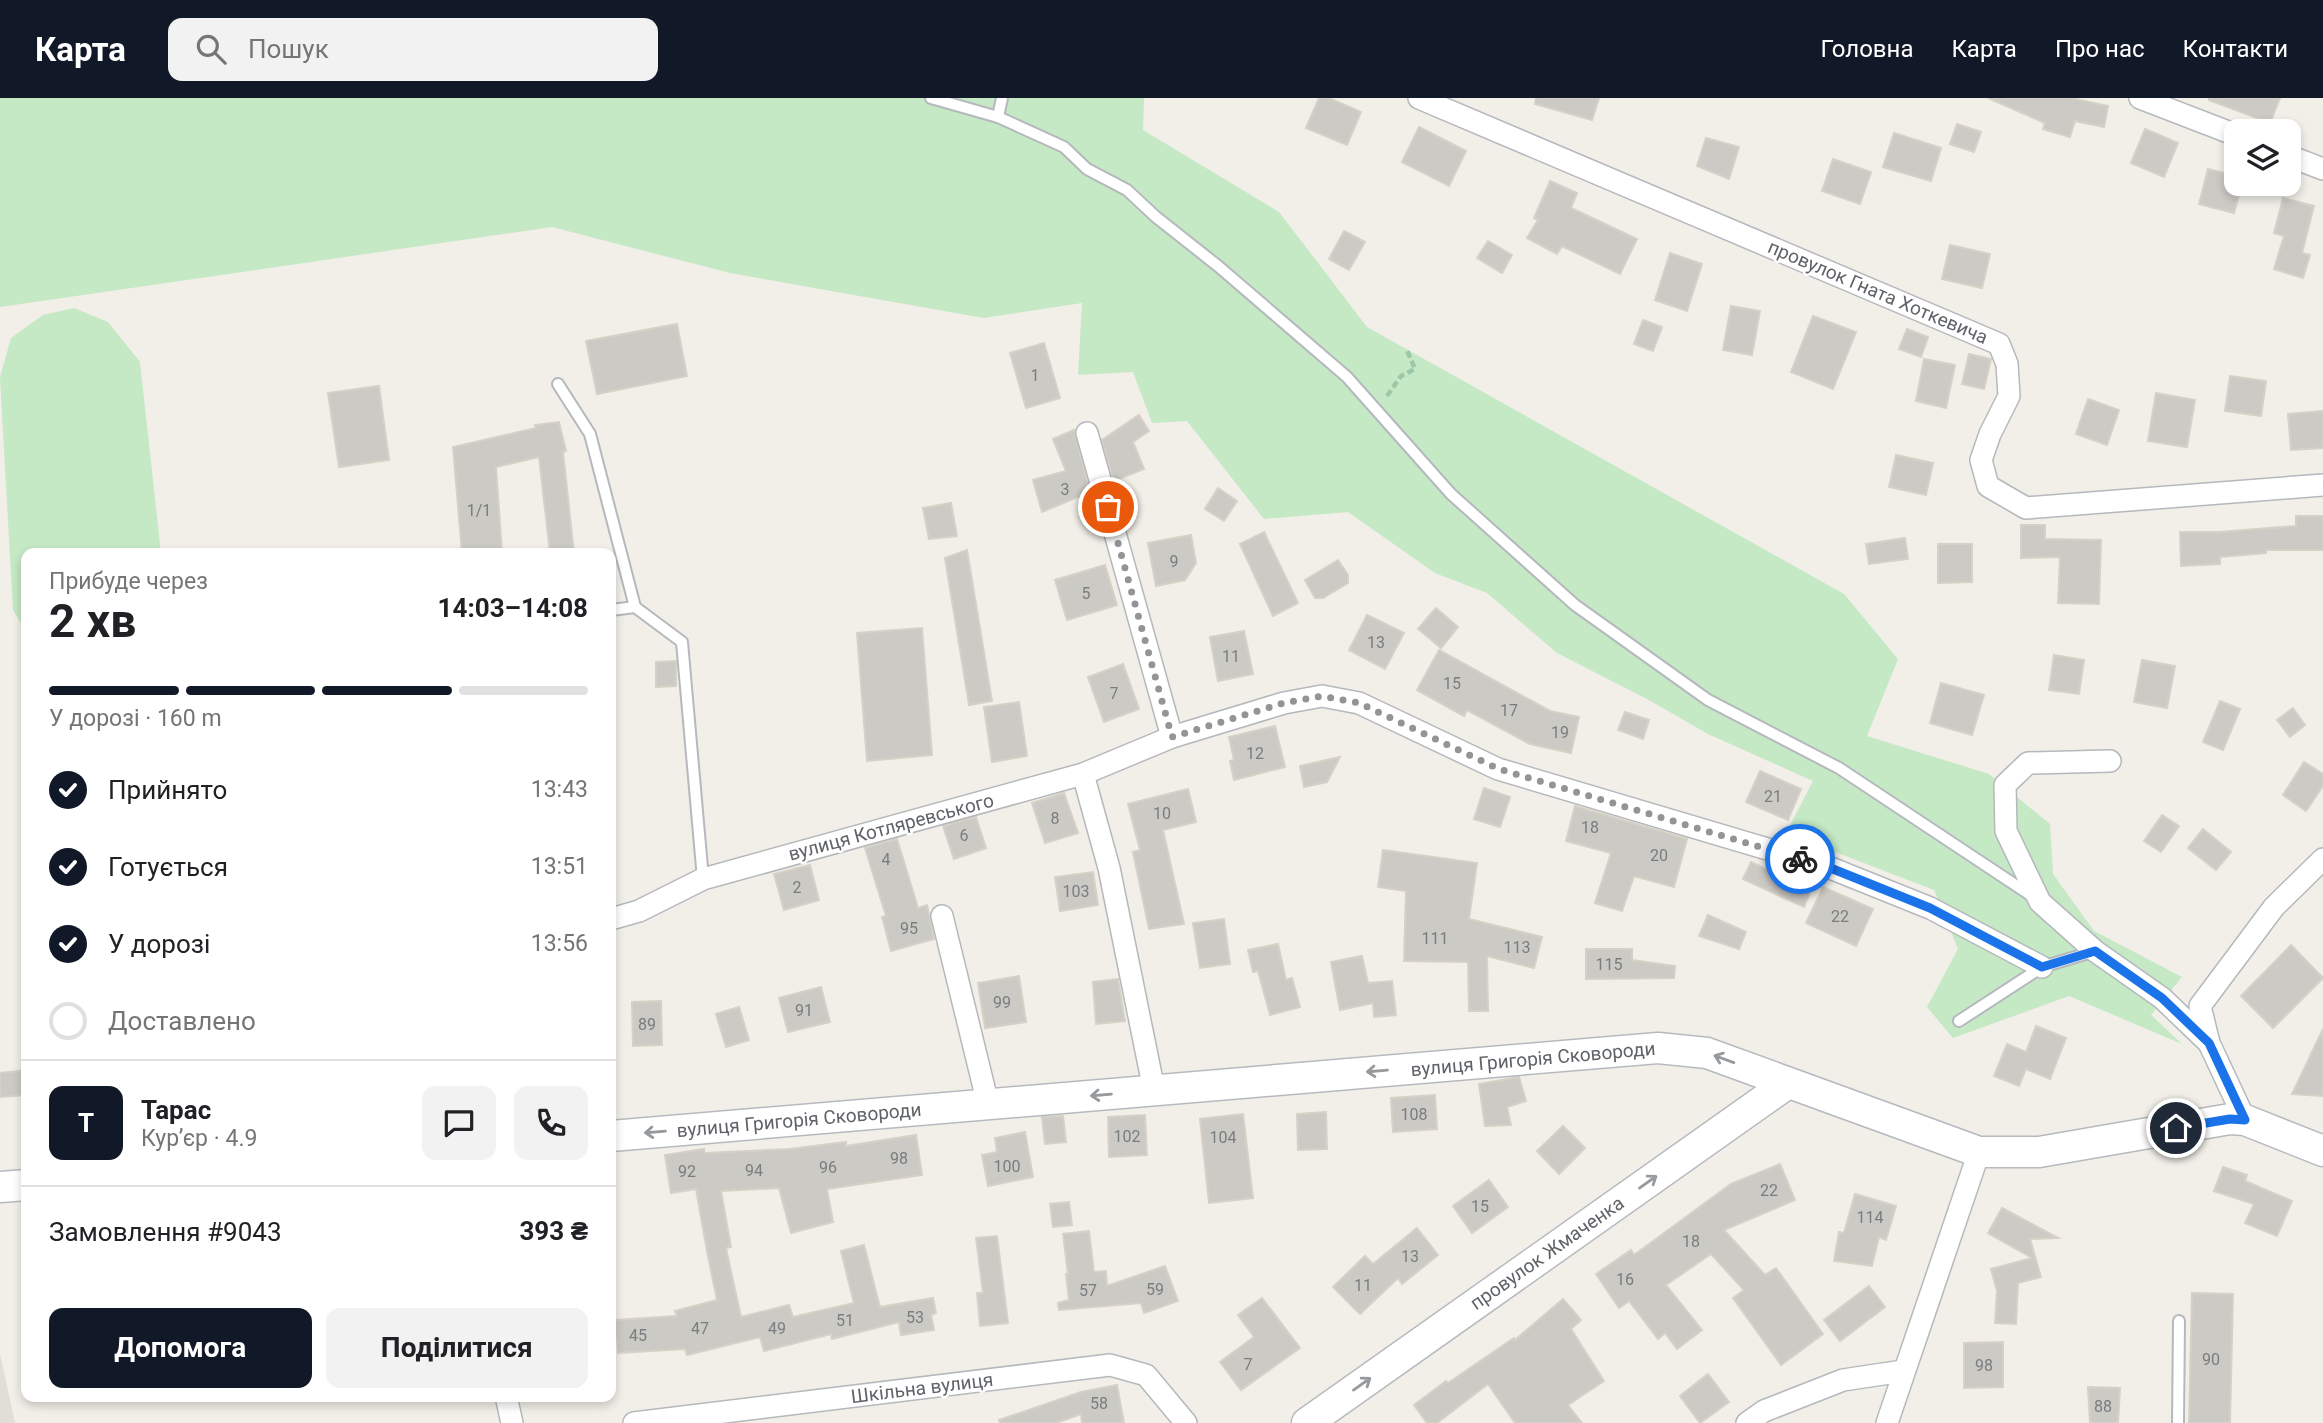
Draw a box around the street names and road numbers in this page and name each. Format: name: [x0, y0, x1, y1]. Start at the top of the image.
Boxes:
street label: провулок Гната Хоткевича: [1765, 235, 1991, 349]
street label: вулиця Котляревського: [786, 789, 996, 865]
street label: вулиця Григорія Сковороди: [1410, 1037, 1656, 1081]
street label: вулиця Григорія Сковороди: [676, 1098, 922, 1142]
street label: провулок Жмаченка: [1466, 1191, 1628, 1315]
street label: Шкільна вулиця: [850, 1368, 994, 1408]

